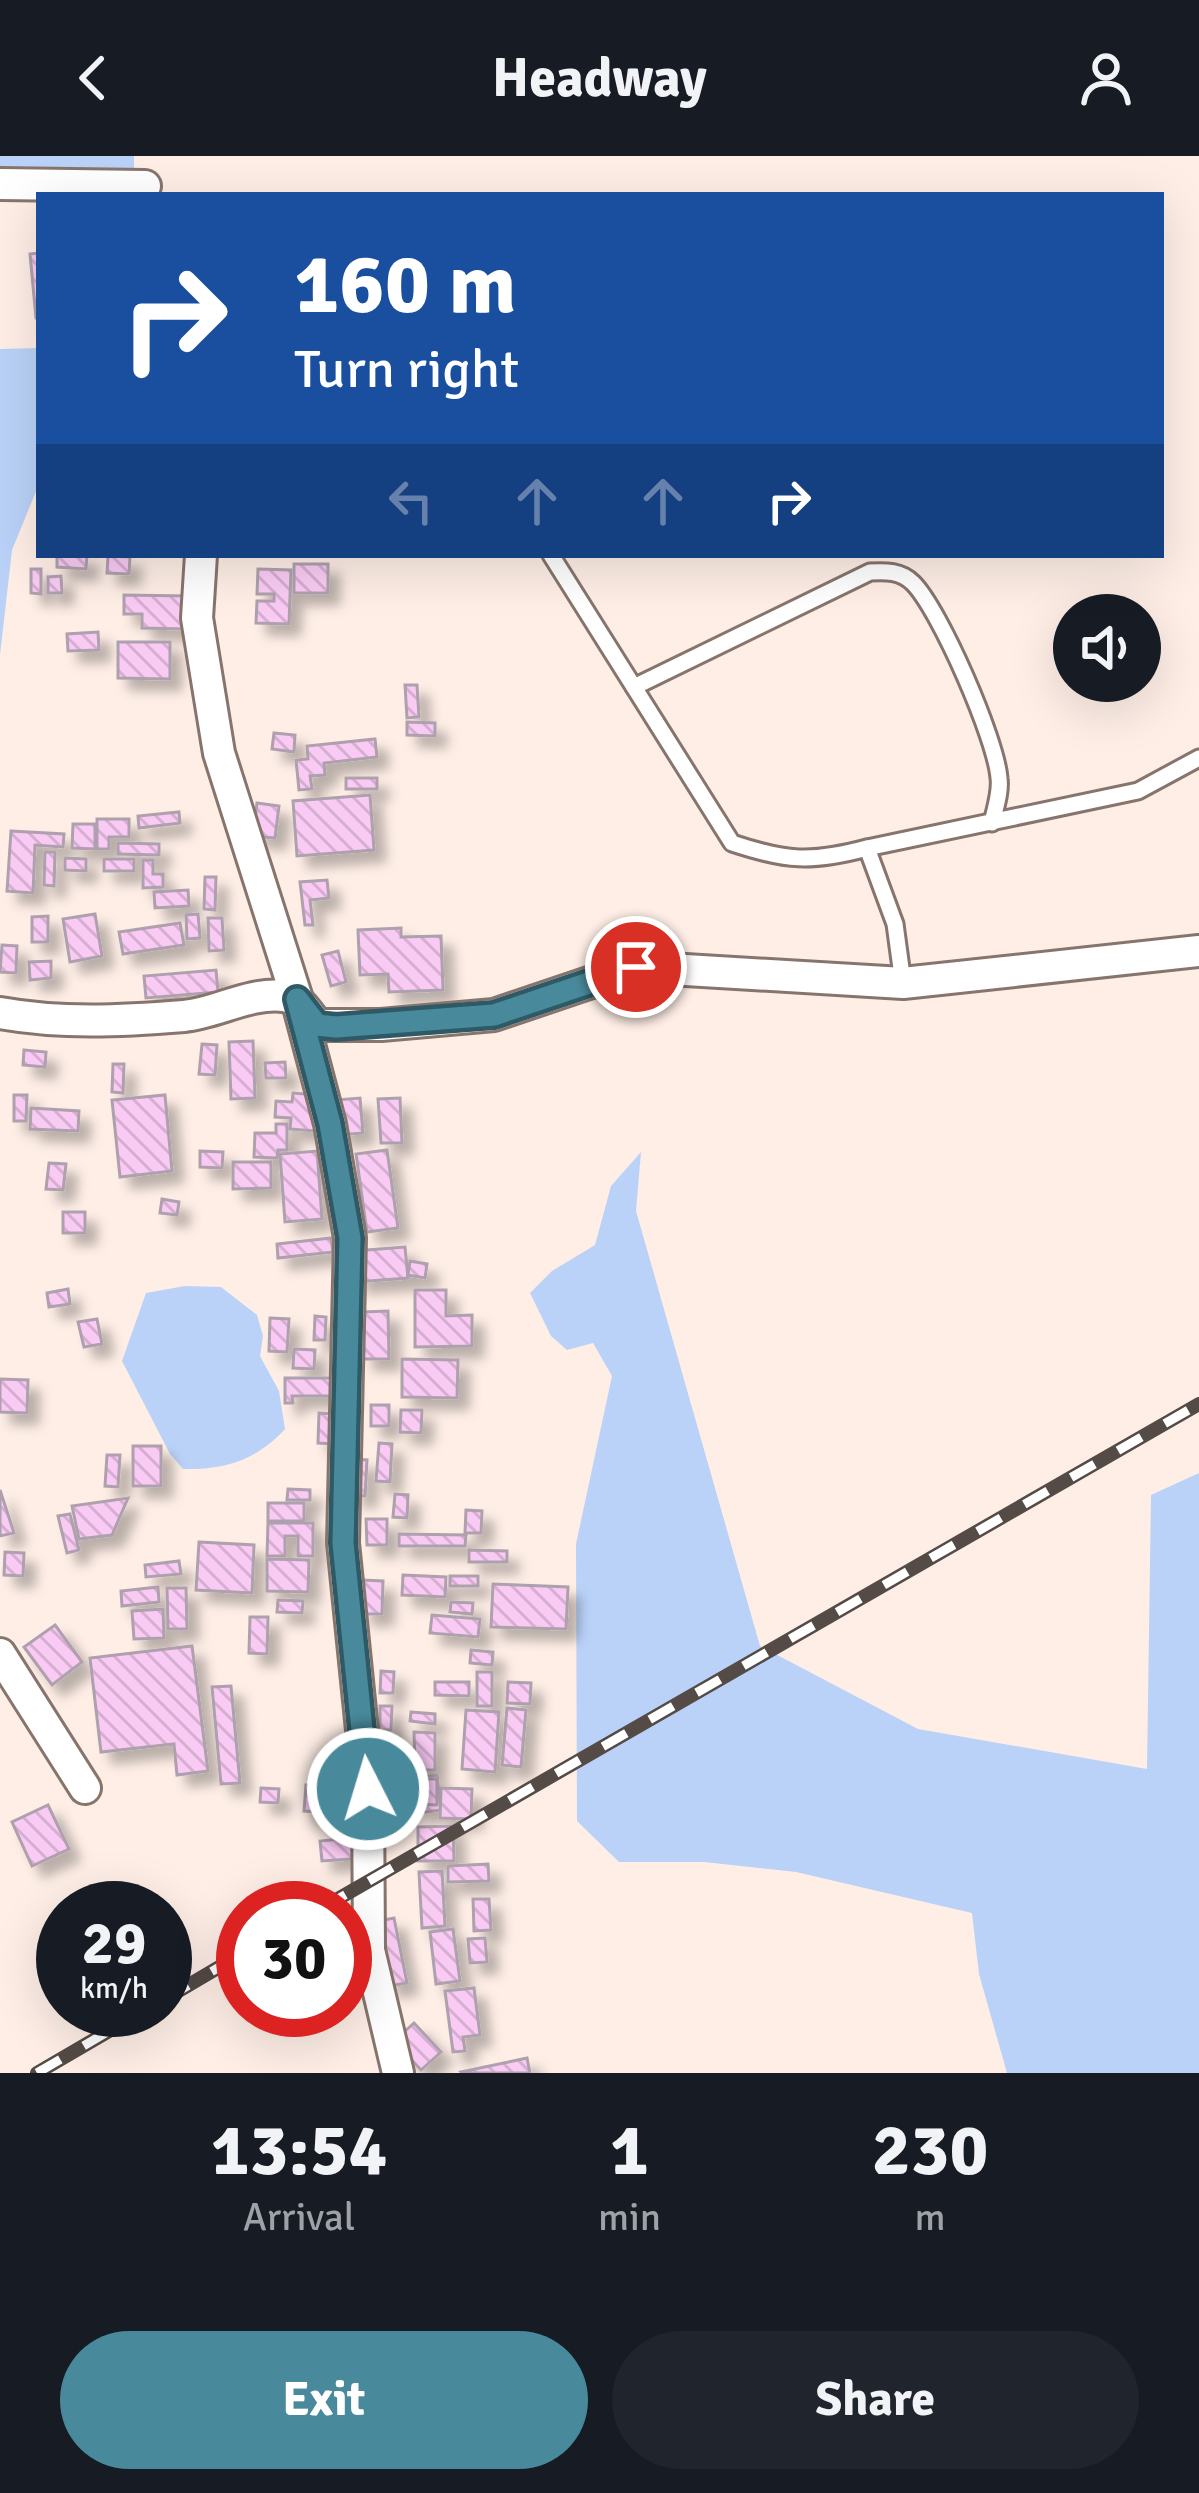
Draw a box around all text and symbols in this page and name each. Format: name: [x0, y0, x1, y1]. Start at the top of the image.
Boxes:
icon: back: [60, 45, 126, 111]
text: Headway: [492, 45, 707, 112]
icon: person: [1073, 45, 1139, 111]
text: 160 m: [294, 233, 516, 337]
icon: right: [96, 240, 252, 396]
text: Turn right: [294, 336, 519, 403]
icon: left: [378, 468, 444, 534]
icon: ahead: [504, 468, 570, 534]
icon: ahead: [630, 468, 696, 534]
icon: right: [756, 468, 822, 534]
map controls: [1053, 594, 1161, 702]
button: sound: [1053, 594, 1161, 702]
pin: [585, 916, 687, 1018]
icon: arrive: [603, 934, 669, 1000]
position arrow: [305, 1726, 431, 1852]
speed limit sign: 30: [216, 1881, 372, 2037]
text: 29: [82, 1907, 146, 1981]
text: km/h: [80, 1970, 148, 2007]
text: 13:54: [211, 2106, 387, 2195]
text: 1: [610, 2106, 649, 2195]
text: 230: [872, 2106, 988, 2195]
text: Arrival: [243, 2193, 355, 2241]
text: min: [598, 2193, 661, 2241]
text: m: [914, 2193, 946, 2241]
button: Exit: [60, 2331, 588, 2469]
button: Share: [612, 2331, 1139, 2469]

